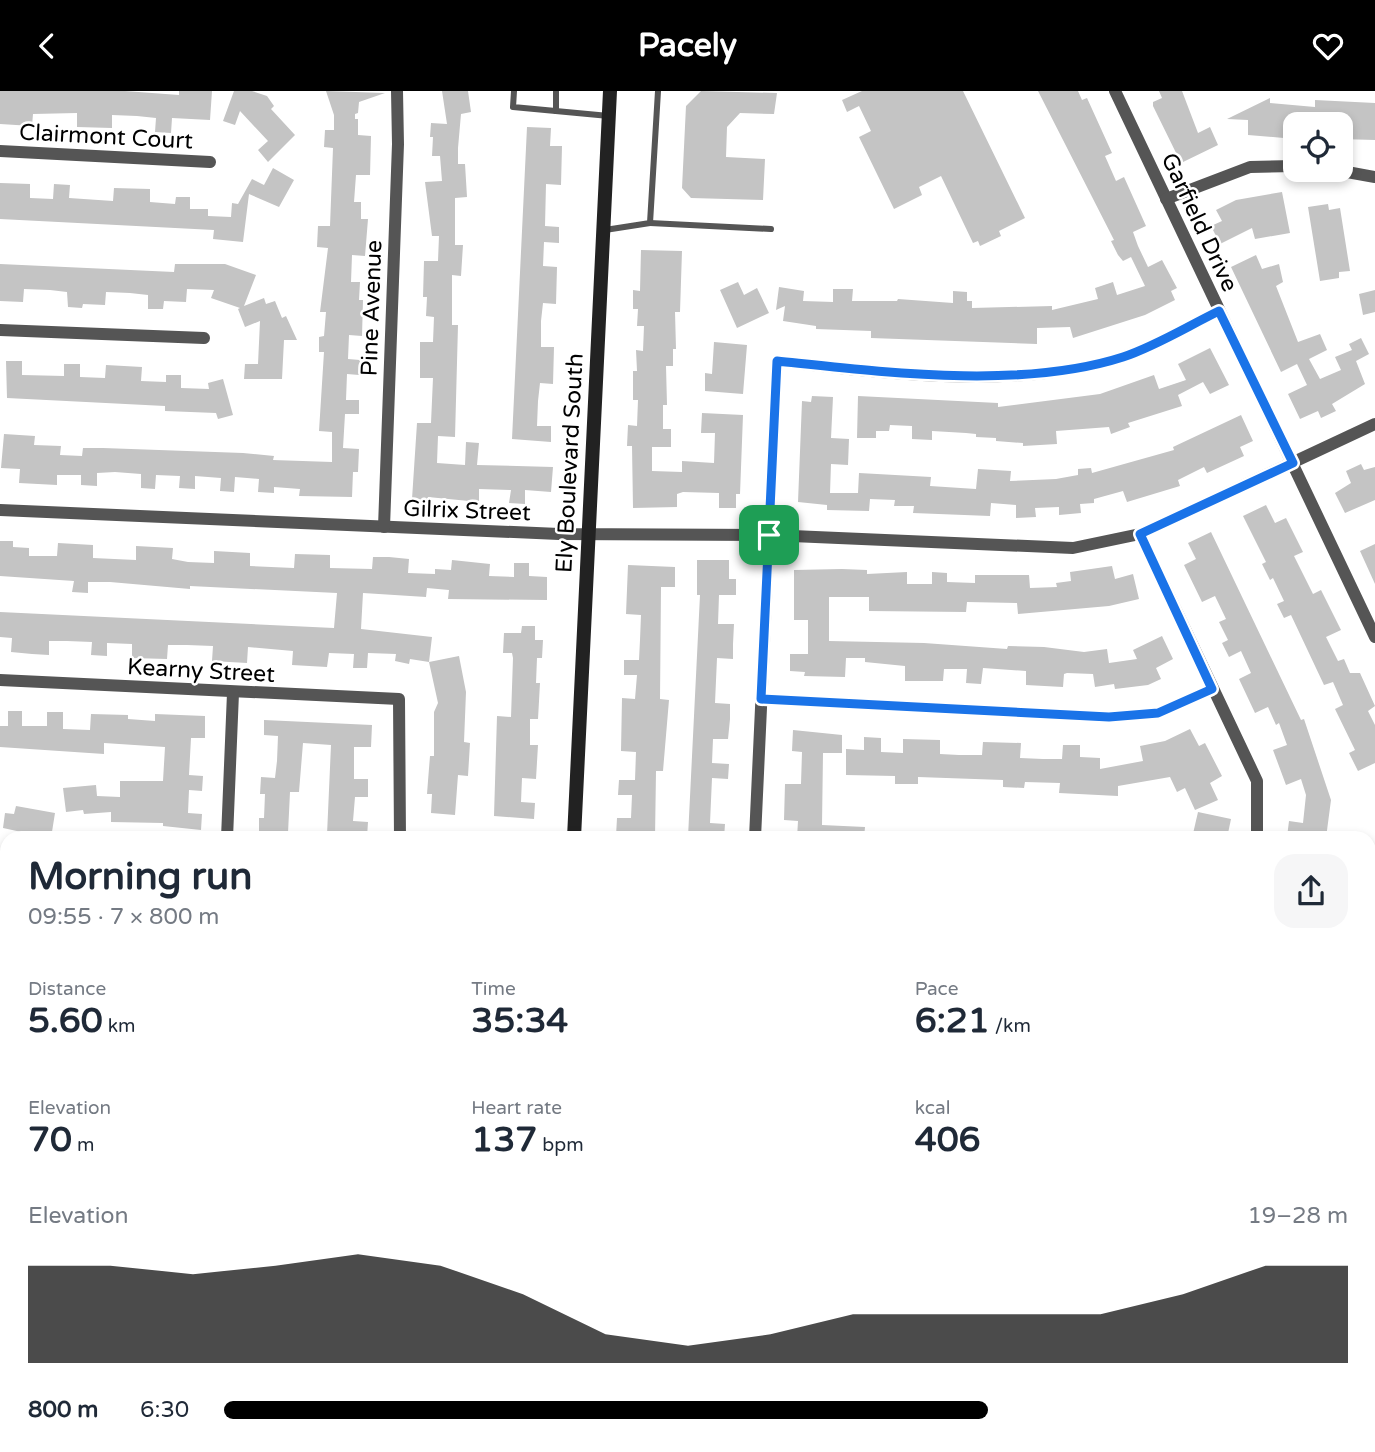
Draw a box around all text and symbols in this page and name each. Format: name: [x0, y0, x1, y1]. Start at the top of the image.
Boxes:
icon: back: [28, 27, 66, 65]
text: Pacely: [638, 27, 737, 65]
icon: heart: [1309, 27, 1347, 65]
map controls: [1283, 112, 1353, 182]
button: locate: [1283, 112, 1353, 182]
street label: Clairmont Court: [18, 118, 194, 156]
street label: Garfield Drive: [1155, 149, 1243, 296]
street label: Pine Avenue: [356, 239, 388, 377]
street label: Ely Boulevard South: [550, 352, 590, 574]
street label: Gilrix Street: [403, 495, 531, 527]
pin: [739, 505, 799, 565]
icon: arrive: [750, 516, 788, 554]
street label: Kearny Street: [126, 653, 276, 689]
text: Morning run: [28, 854, 252, 900]
button: share: [1274, 854, 1348, 928]
text: 09:55 · 7 × 800 m: [28, 903, 219, 931]
text: Distance: [28, 978, 106, 1000]
text: Time: [471, 978, 516, 1000]
text: Pace: [915, 978, 958, 1000]
text: 5.60: [28, 1000, 103, 1042]
text: 35:34: [471, 1000, 568, 1042]
text: 6:21: [915, 1000, 990, 1042]
text: km: [103, 1015, 135, 1037]
text: /km: [990, 1015, 1031, 1037]
text: Elevation: [28, 1097, 111, 1119]
text: Heart rate: [471, 1097, 562, 1119]
text: kcal: [915, 1097, 950, 1119]
text: 70: [28, 1119, 72, 1161]
text: 137: [471, 1119, 537, 1161]
text: 406: [915, 1119, 981, 1161]
text: m: [72, 1134, 94, 1156]
text: bpm: [537, 1134, 584, 1156]
text: Elevation: [28, 1202, 129, 1230]
text: 19–28 m: [1247, 1202, 1348, 1230]
text: 800 m: [28, 1396, 98, 1424]
text: 6:30: [140, 1396, 189, 1424]

